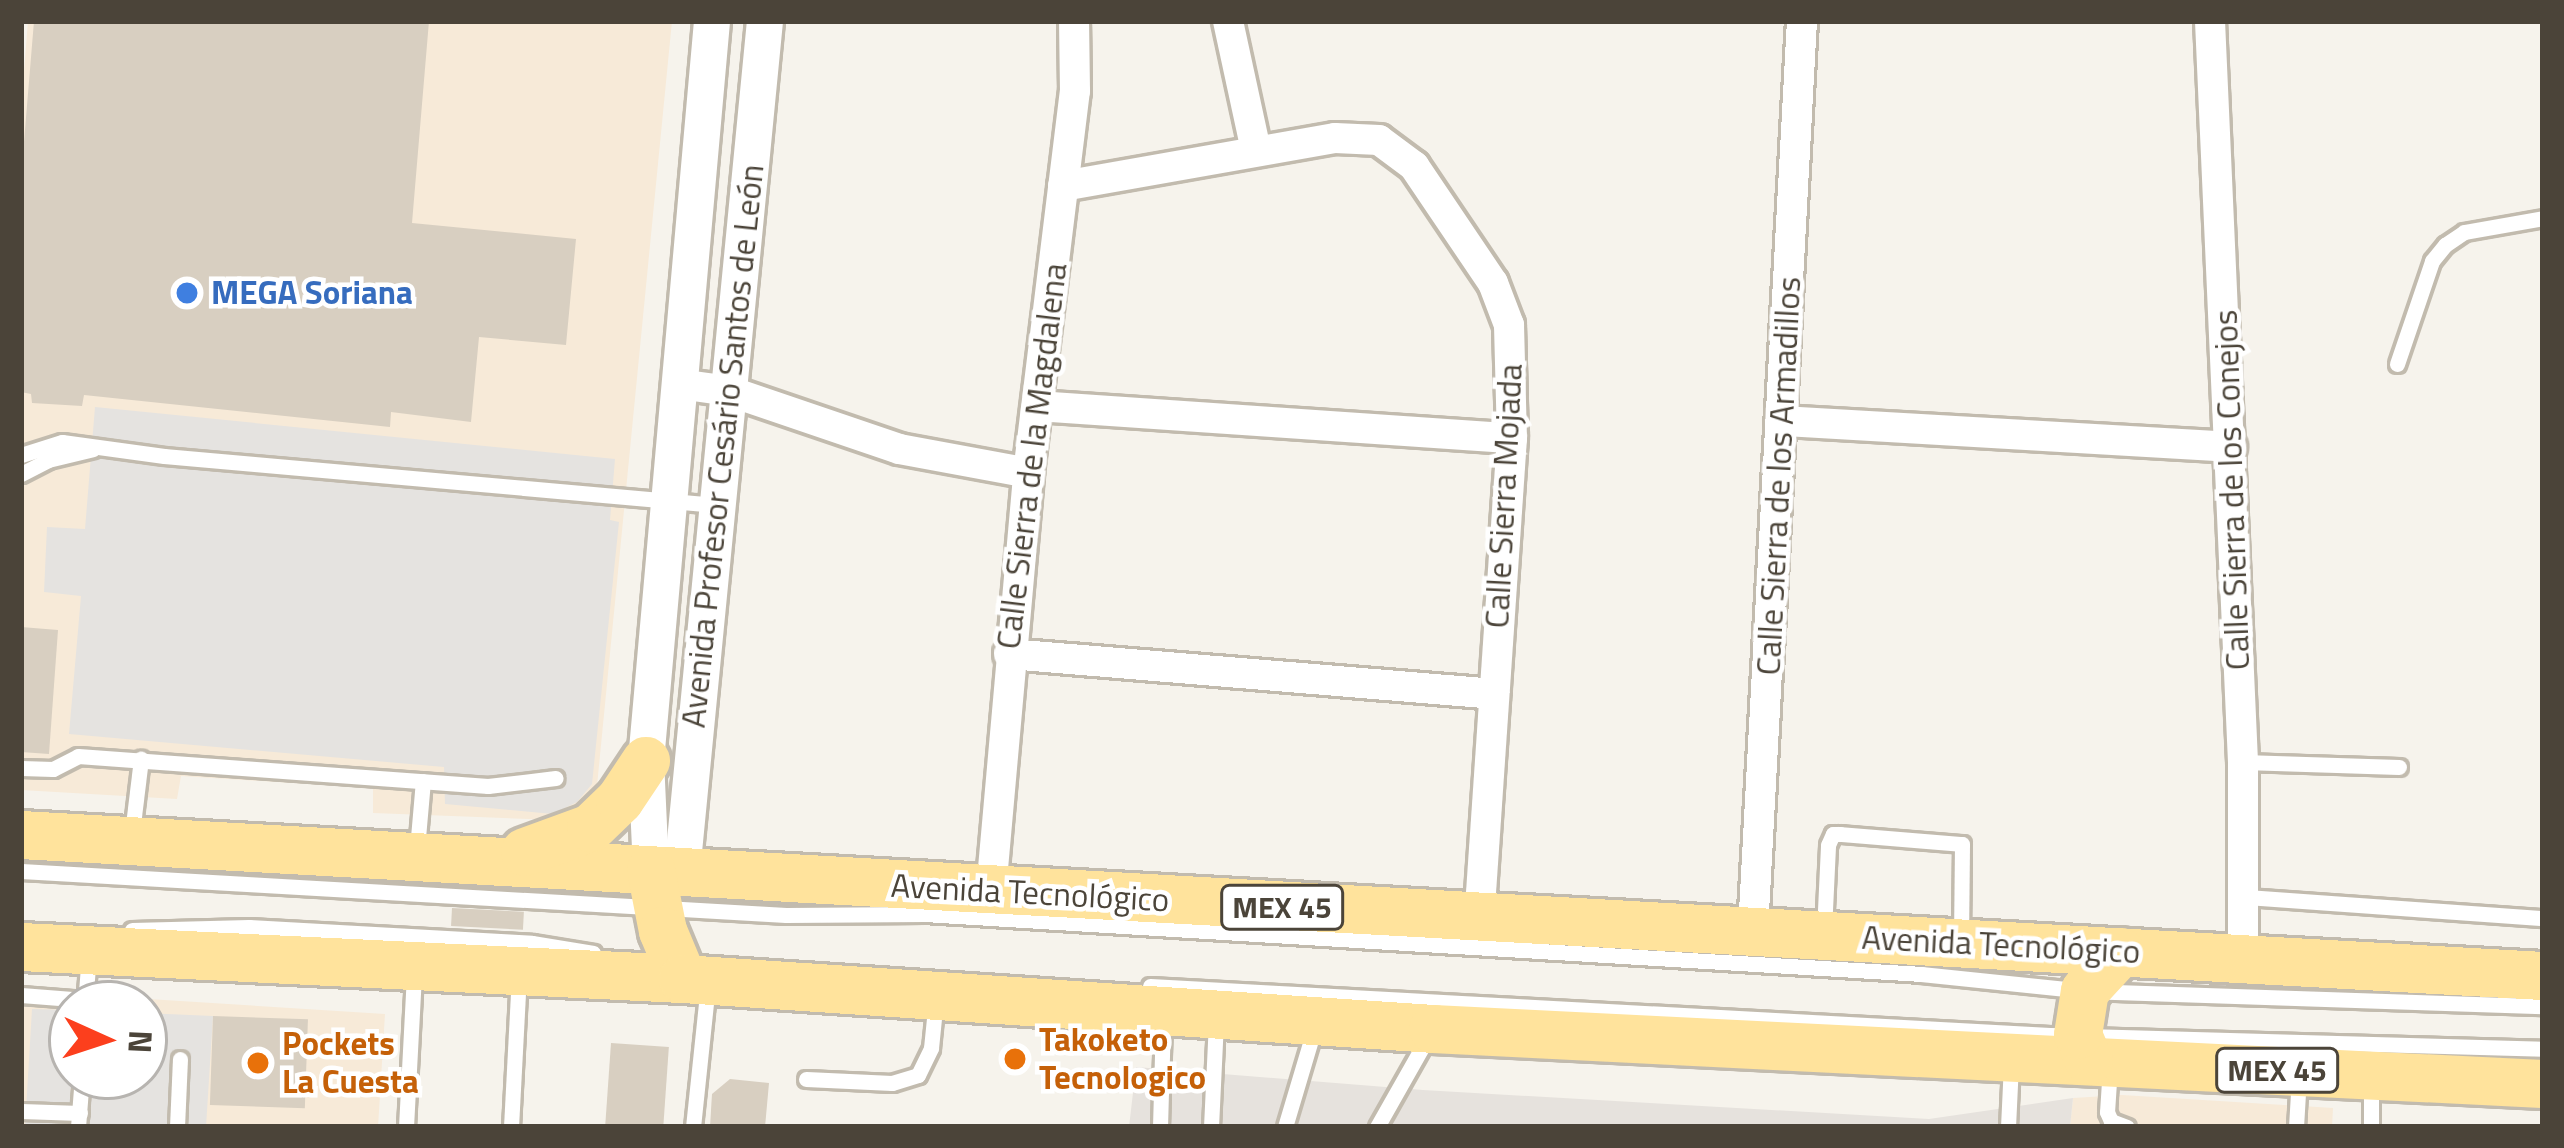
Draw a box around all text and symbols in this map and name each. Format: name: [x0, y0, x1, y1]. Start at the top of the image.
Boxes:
street label: Avenida Profesor Cesário Santos de León: [674, 162, 772, 730]
street label: Calle Sierra de la Magdalena: [989, 261, 1075, 651]
place label: MEGA Soriana: [211, 273, 413, 313]
street label: Calle Sierra de los Armadillos: [1749, 276, 1809, 676]
marker: MEGA Soriana: [174, 280, 200, 306]
street label: Calle Sierra de los Conejos: [2206, 309, 2258, 671]
street label: Calle Sierra Mojada: [1477, 363, 1531, 629]
street label: Avenida Tecnológico: [890, 866, 1170, 920]
road number: MEX 45: [1219, 883, 1345, 931]
street label: Avenida Tecnológico: [1861, 918, 2141, 972]
north arrow: [48, 980, 168, 1100]
place label: Takoketo Tecnologico: [1039, 1020, 1206, 1098]
place label: Pockets La Cuesta: [282, 1024, 419, 1102]
text: N: [115, 1029, 167, 1054]
marker: Takoketo Tecnologico: [1002, 1046, 1028, 1072]
road number: MEX 45: [2214, 1046, 2340, 1094]
marker: Pockets La Cuesta: [245, 1050, 271, 1076]

